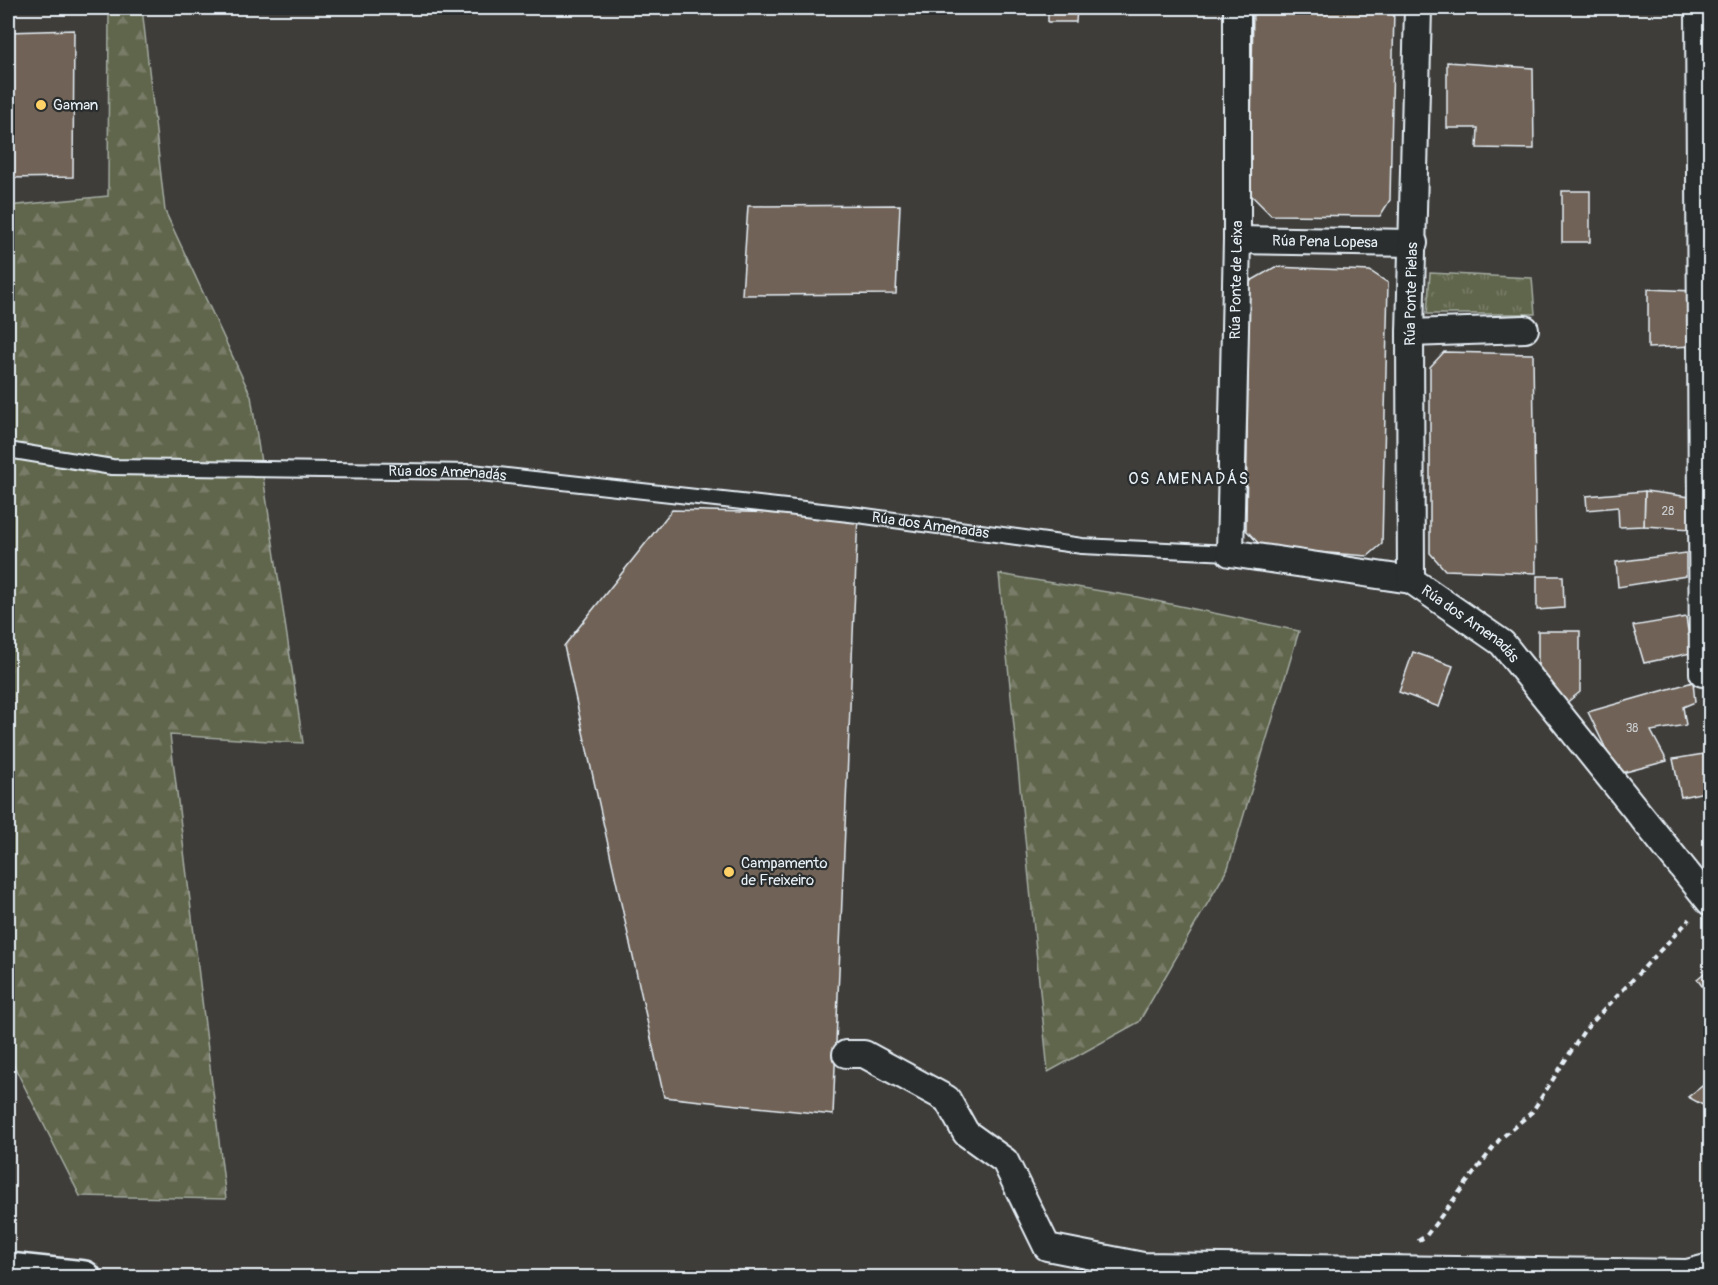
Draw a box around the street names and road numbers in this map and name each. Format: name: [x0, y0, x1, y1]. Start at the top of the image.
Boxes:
street label: Rúa Ponte de Leixa: [1226, 220, 1247, 340]
street label: Rúa Pena Lopesa: [1272, 232, 1378, 252]
street label: Rúa Ponte Pielas: [1401, 242, 1422, 346]
street label: Rúa dos Amenadás: [388, 462, 508, 486]
street label: Rúa dos Amenadás: [871, 508, 991, 543]
street label: Rúa dos Amenadás: [1417, 581, 1523, 667]

